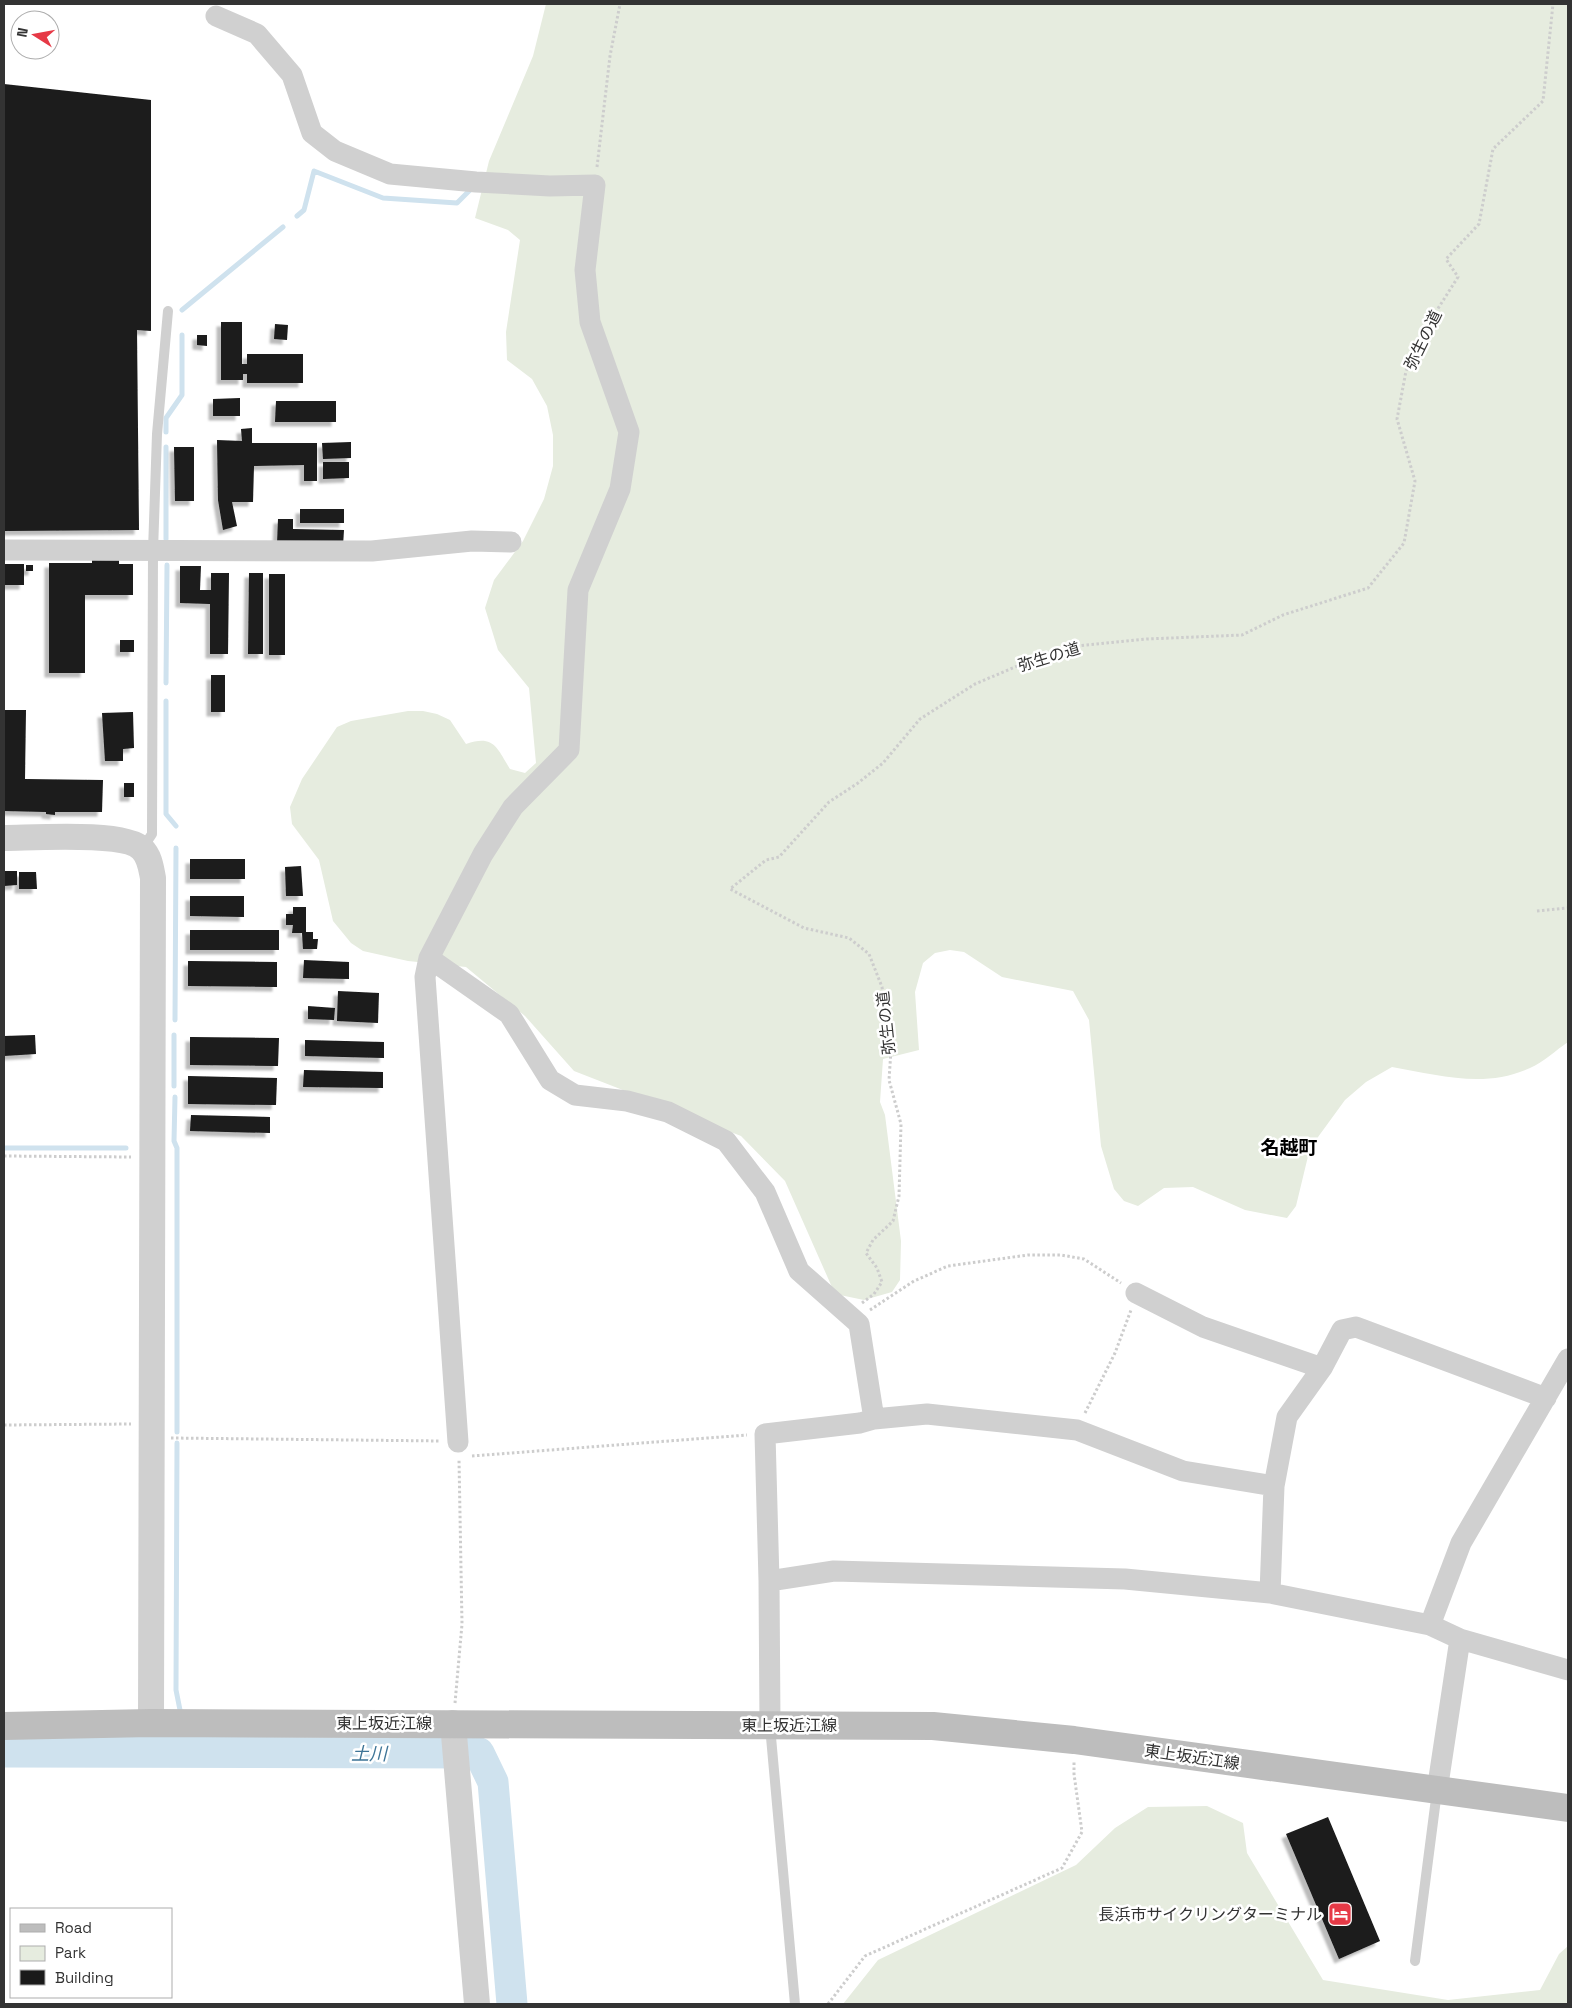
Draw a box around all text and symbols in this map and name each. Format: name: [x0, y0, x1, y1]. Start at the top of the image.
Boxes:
north arrow: [10, 10, 60, 60]
text: N: [13, 26, 32, 39]
street label: 弥生の道: [1400, 307, 1446, 373]
street label: 弥生の道: [1015, 638, 1083, 676]
street label: 弥生の道: [872, 990, 900, 1056]
district label: 名越町: [1260, 1135, 1318, 1160]
street label: 東上坂近江線: [336, 1713, 432, 1734]
street label: 東上坂近江線: [741, 1715, 837, 1736]
street label: 東上坂近江線: [1143, 1740, 1241, 1774]
water label: 土川: [351, 1742, 389, 1765]
hotel icon: 長浜市サイクリングターミナル: [1327, 1901, 1353, 1927]
place label: 長浜市サイクリングターミナル: [1098, 1904, 1322, 1925]
legend: [10, 1908, 172, 1998]
text: Road: [55, 1918, 92, 1937]
text: Park: [55, 1943, 86, 1962]
text: Building: [55, 1968, 114, 1987]

